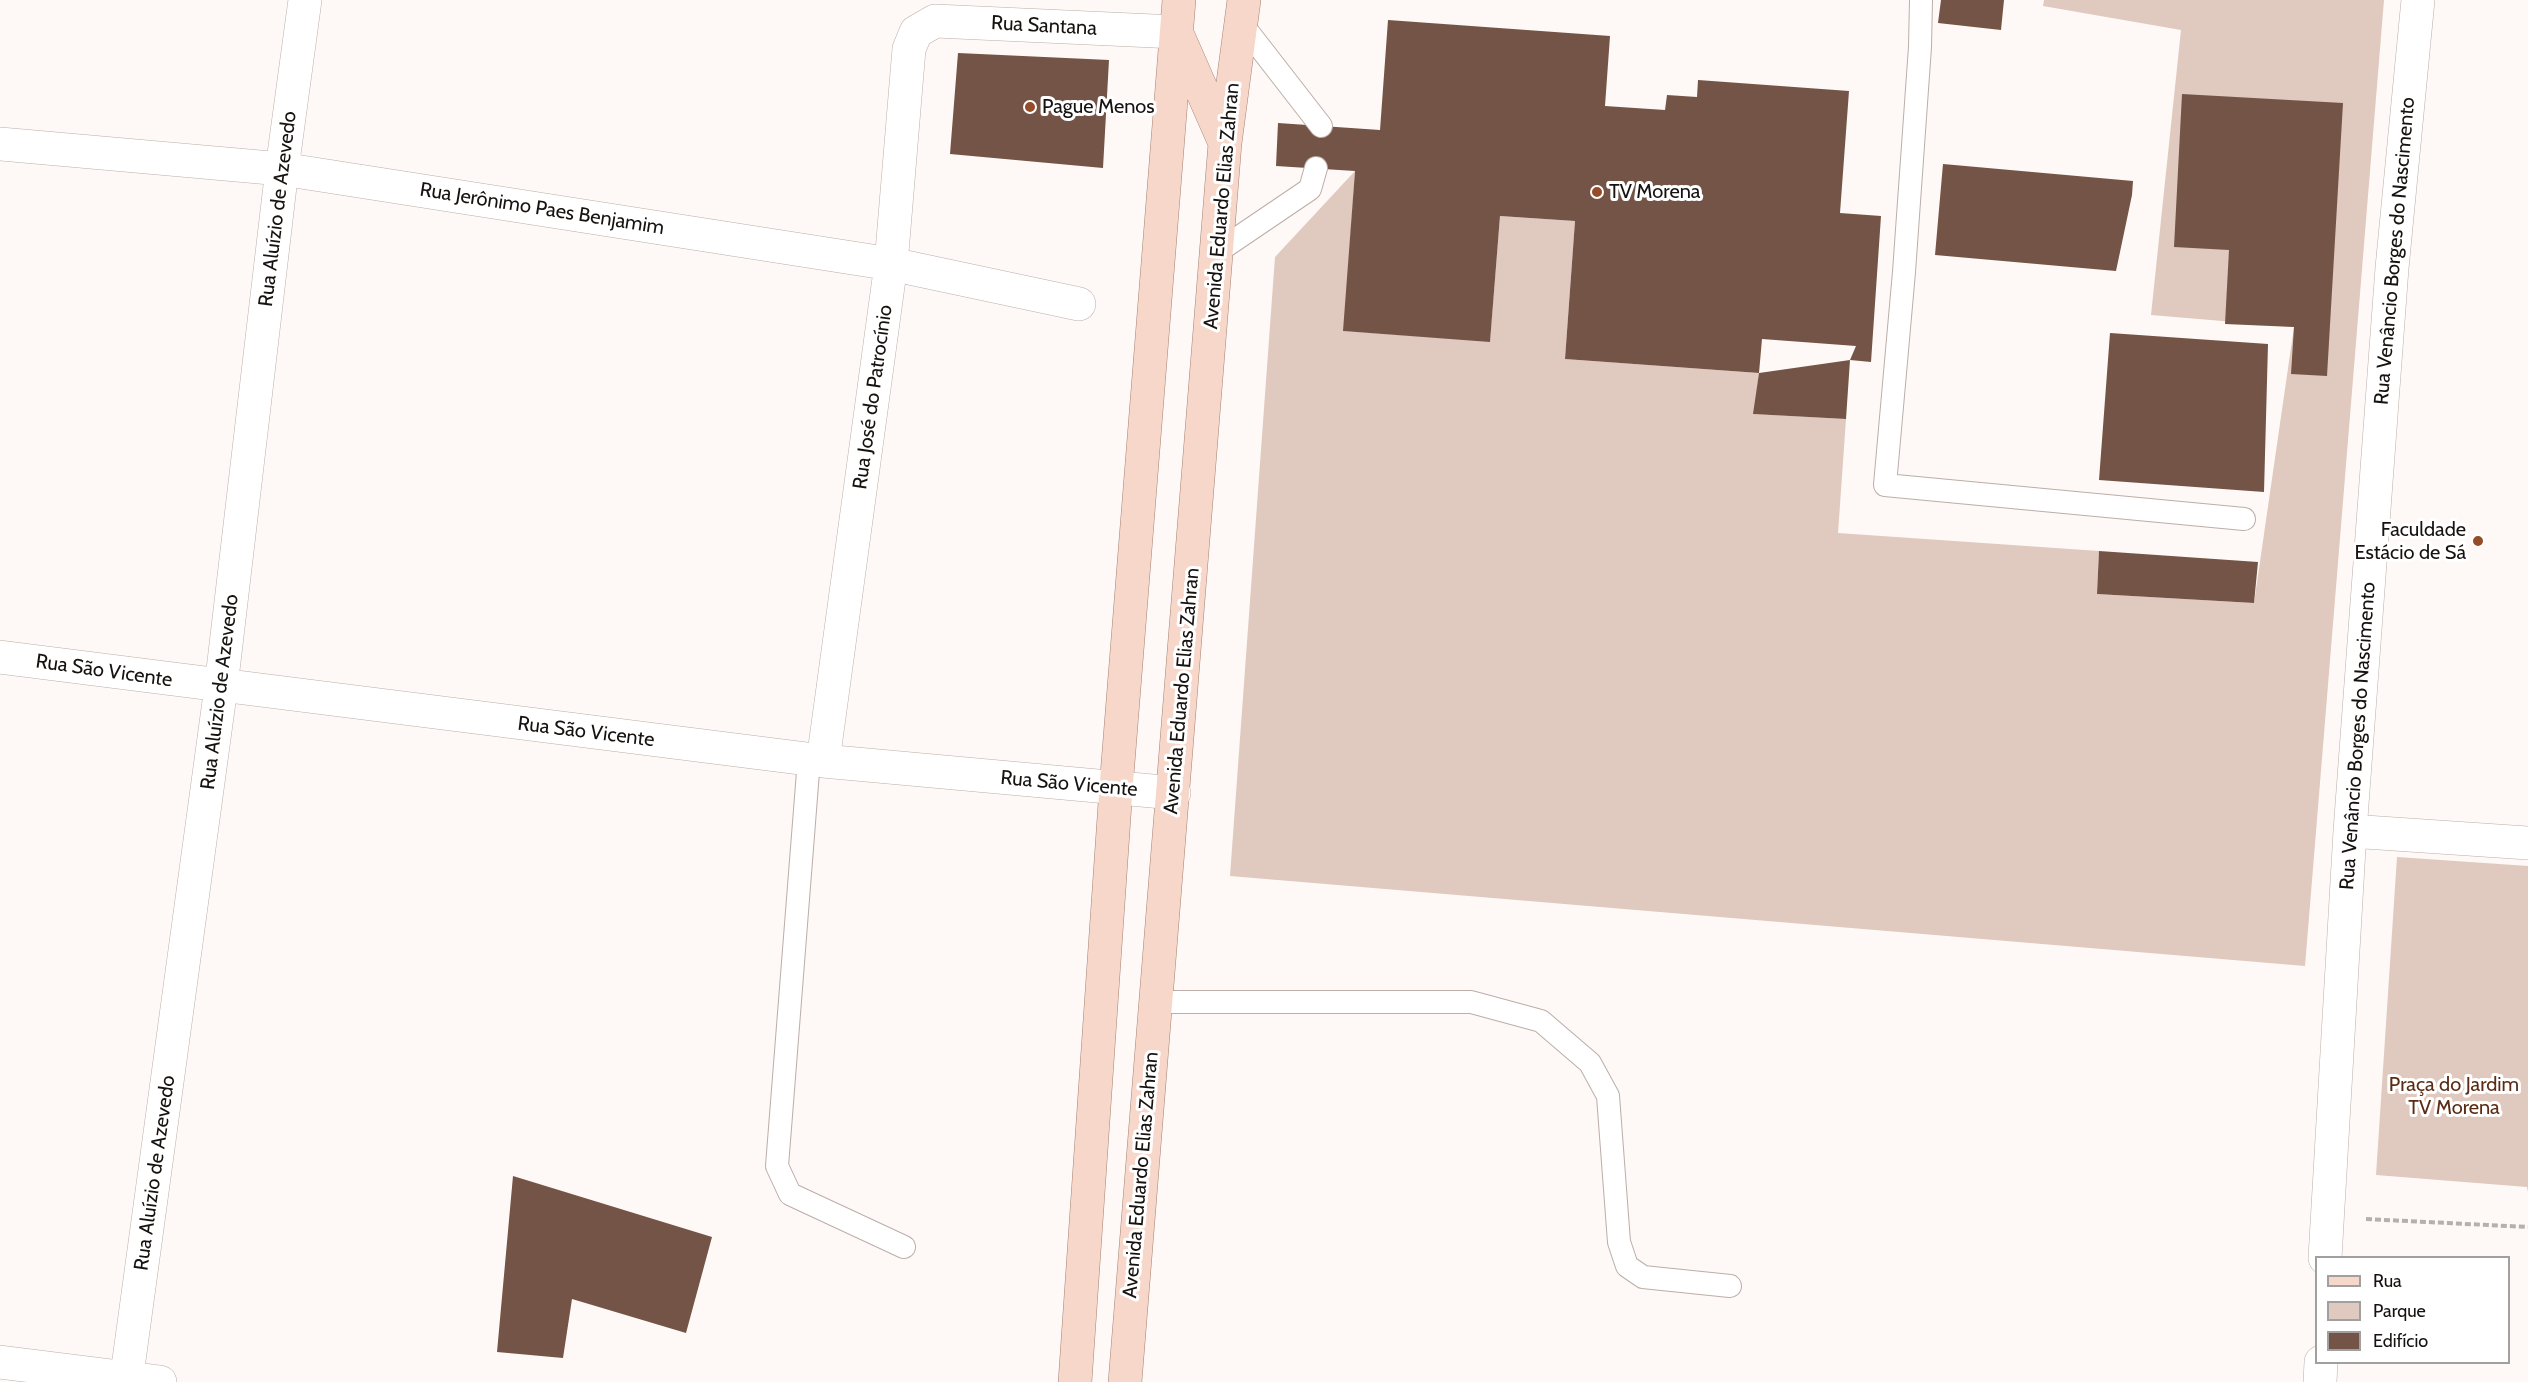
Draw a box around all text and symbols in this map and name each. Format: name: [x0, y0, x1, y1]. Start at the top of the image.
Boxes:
street label: Rua Santana: [991, 11, 1097, 41]
street label: Avenida Eduardo Elias Zahran: [1199, 82, 1245, 330]
place label: Pague Menos: [1042, 95, 1155, 119]
street label: Rua Venâncio Borges do Nascimento: [2370, 96, 2420, 406]
marker: Pague Menos: [1023, 100, 1037, 114]
street label: Rua Aluízio de Azevedo: [254, 110, 302, 308]
street label: Rua Jerônimo Paes Benjamim: [418, 178, 666, 240]
place label: TV Morena: [1609, 180, 1700, 204]
marker: TV Morena: [1590, 185, 1604, 199]
street label: Rua José do Patrocínio: [848, 303, 898, 491]
place label: Faculdade Estácio de Sá: [2354, 518, 2466, 565]
marker: Faculdade Estácio de Sá: [2471, 534, 2485, 548]
street label: Avenida Eduardo Elias Zahran: [1159, 567, 1205, 815]
street label: Rua Venâncio Borges do Nascimento: [2335, 581, 2381, 891]
street label: Rua Aluízio de Azevedo: [196, 593, 244, 791]
street label: Rua São Vicente: [34, 650, 174, 692]
street label: Rua São Vicente: [516, 712, 656, 752]
street label: Rua São Vicente: [999, 766, 1139, 802]
street label: Avenida Eduardo Elias Zahran: [1118, 1051, 1164, 1299]
park label: Praça do Jardim TV Morena: [2389, 1073, 2519, 1120]
street label: Rua Aluízio de Azevedo: [129, 1074, 181, 1272]
legend: [2315, 1256, 2510, 1364]
text: Rua: [2373, 1270, 2402, 1292]
text: Parque: [2373, 1300, 2426, 1322]
text: Edifício: [2373, 1330, 2428, 1352]

